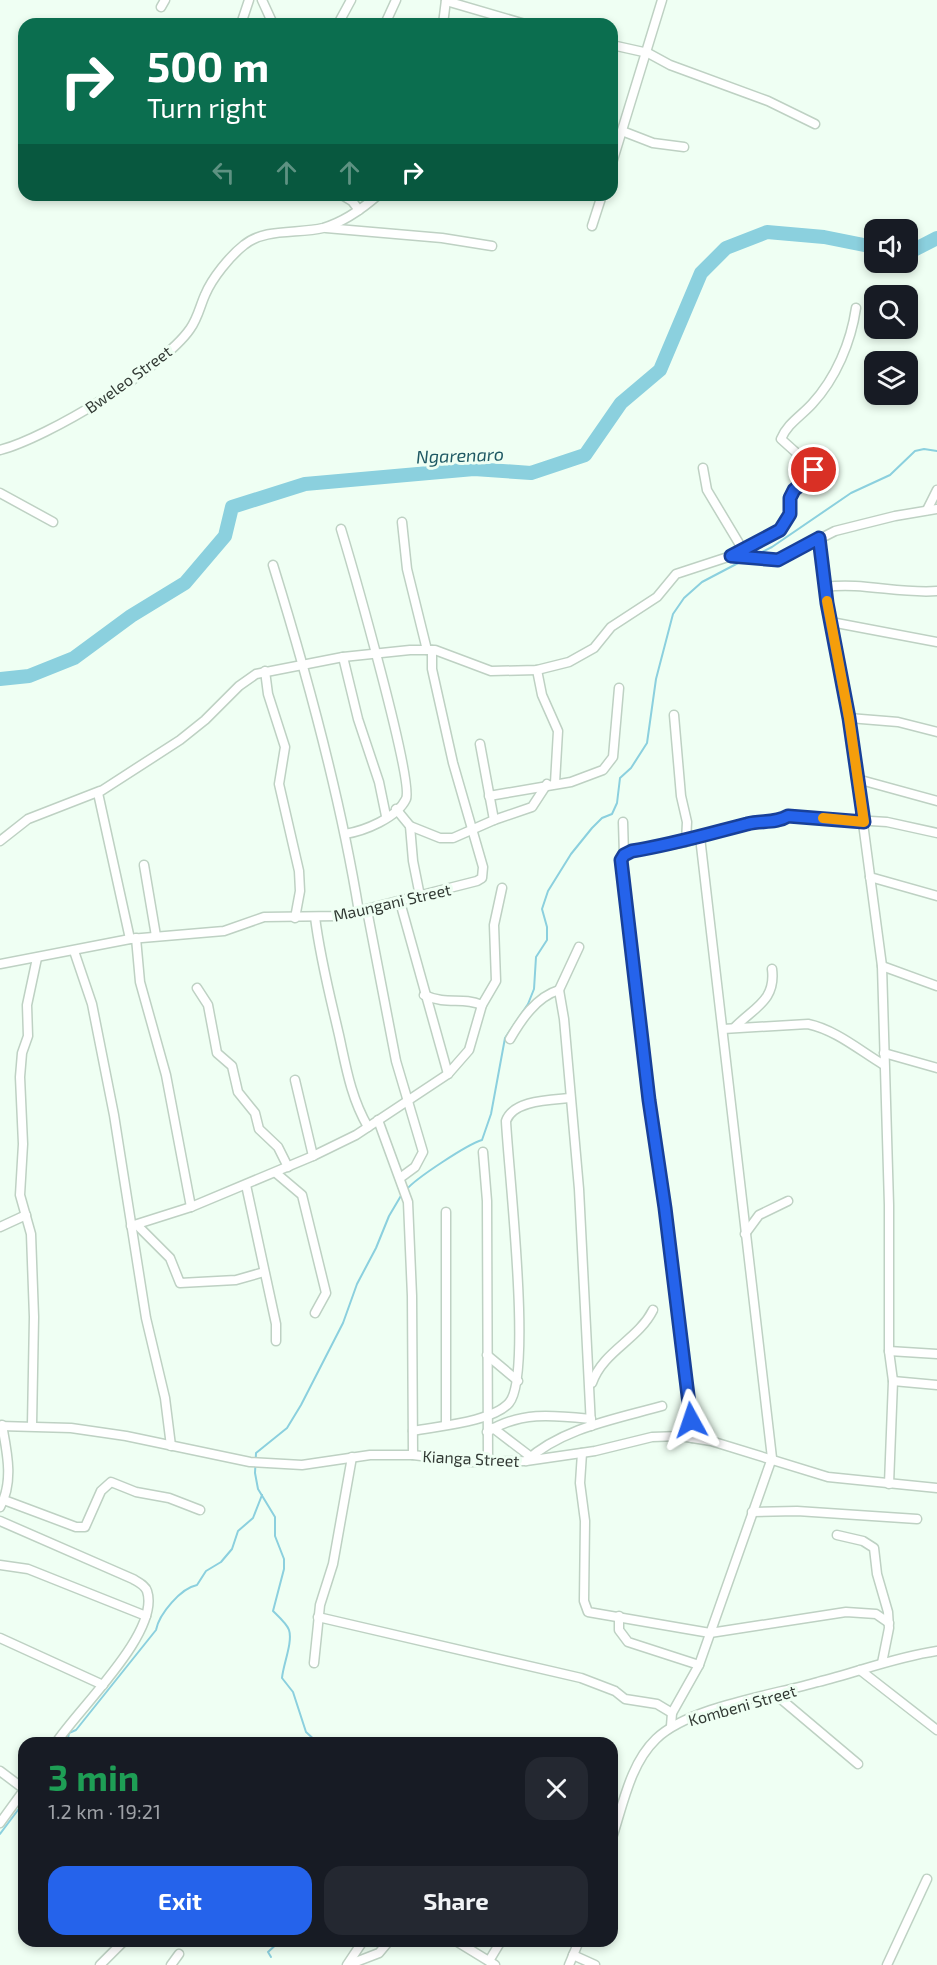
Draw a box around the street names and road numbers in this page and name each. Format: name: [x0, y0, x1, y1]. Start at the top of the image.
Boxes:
street label: Bweleo Street: [81, 341, 175, 417]
street label: Maungani Street: [331, 879, 453, 925]
street label: Kianga Street: [422, 1446, 520, 1470]
street label: Kombeni Street: [686, 1681, 798, 1729]

